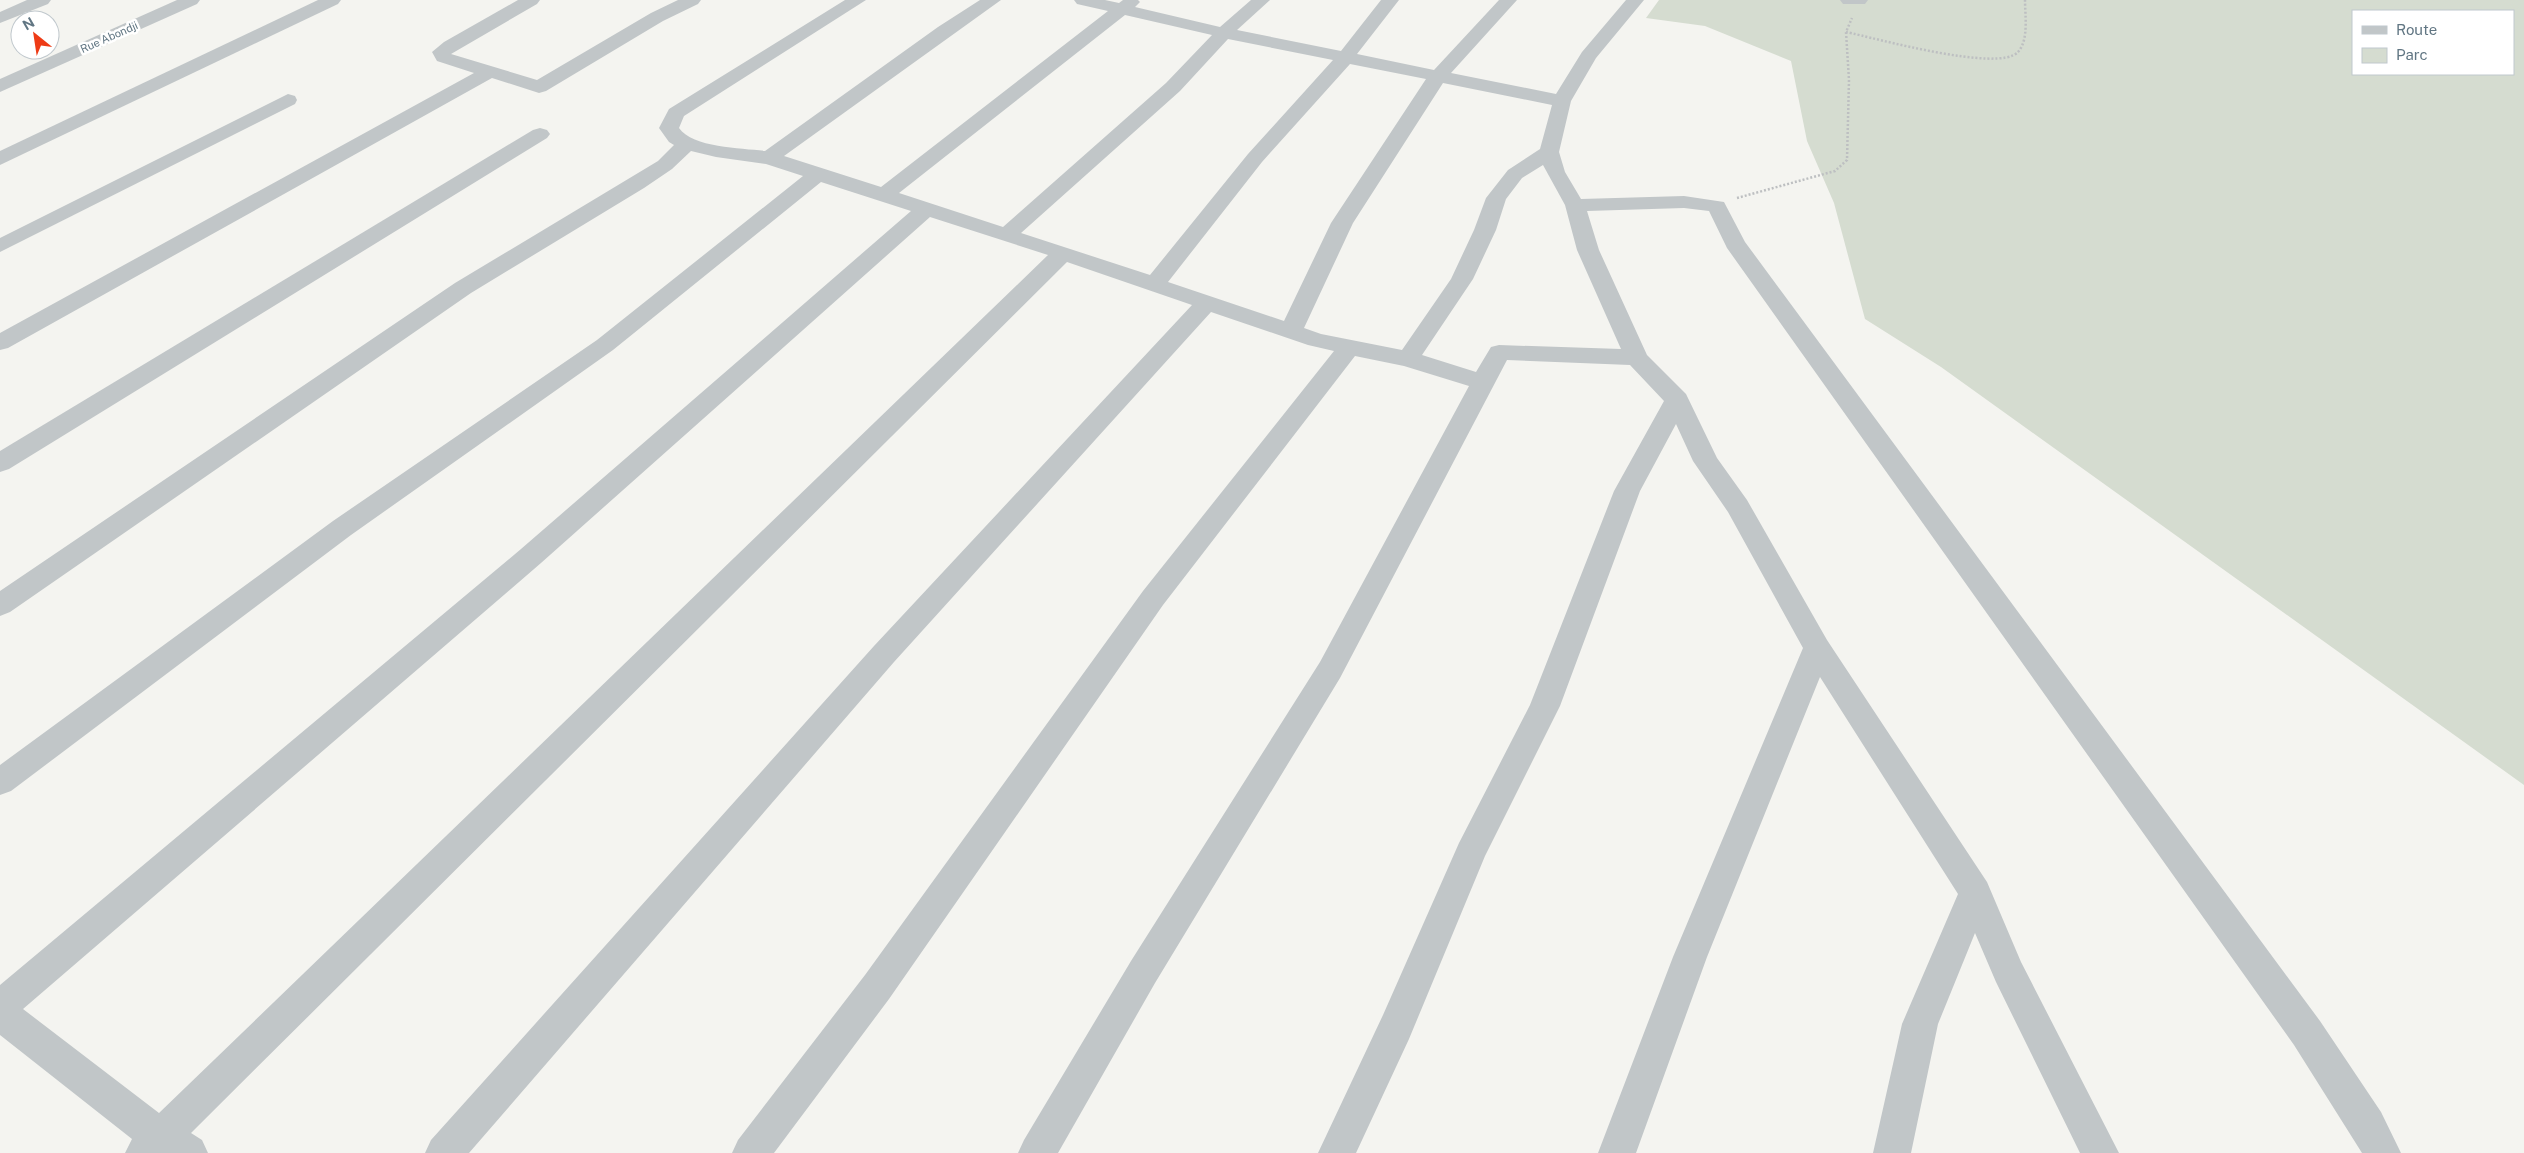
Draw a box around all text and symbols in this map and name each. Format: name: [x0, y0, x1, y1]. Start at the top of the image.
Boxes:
north arrow: [10, 10, 60, 60]
legend: [2352, 10, 2514, 75]
text: N: [20, 14, 37, 33]
street label: Rue Abondji: [78, 19, 140, 55]
text: Route: [2396, 21, 2437, 38]
text: Parc: [2396, 46, 2428, 63]

